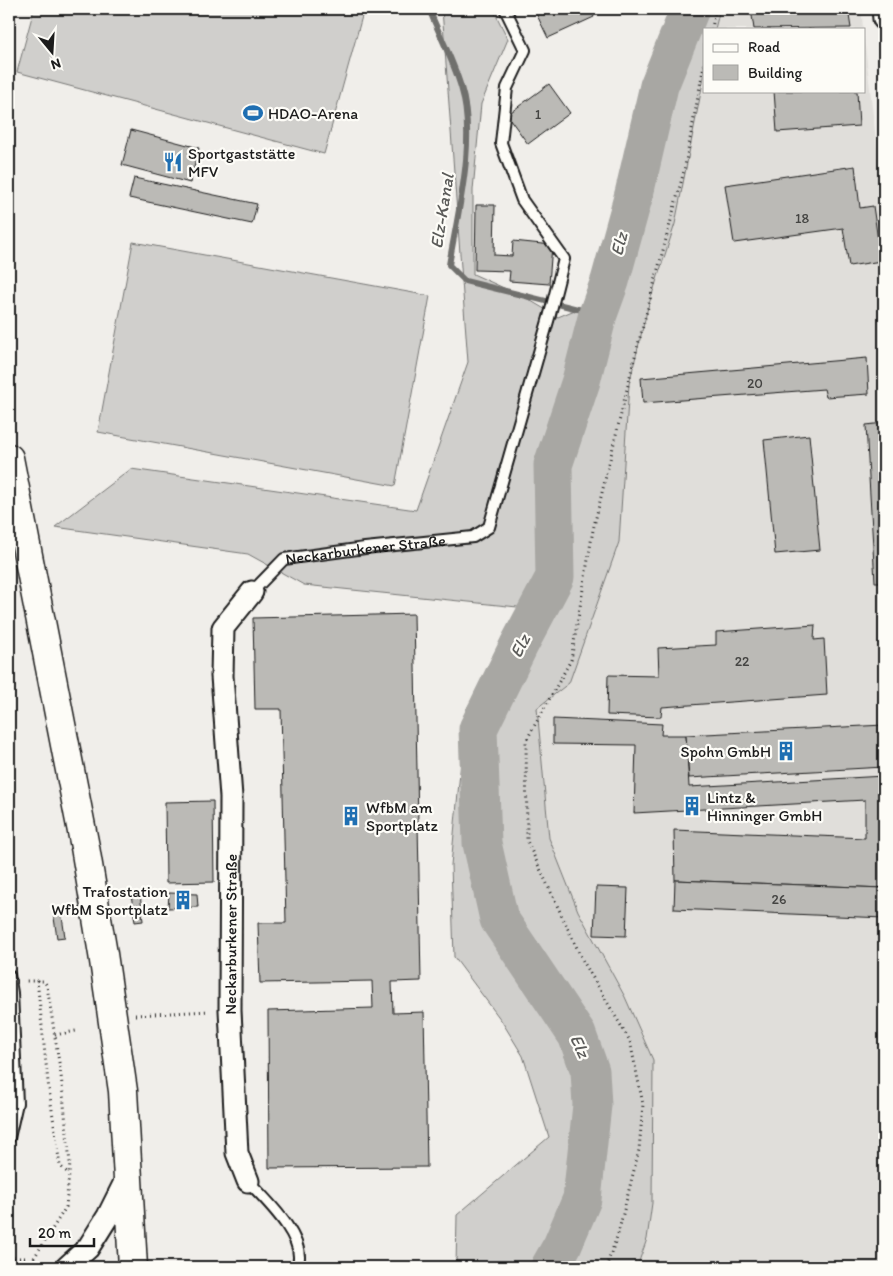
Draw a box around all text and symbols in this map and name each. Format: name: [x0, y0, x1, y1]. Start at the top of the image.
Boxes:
north arrow: [28, 28, 78, 78]
legend: [703, 28, 866, 92]
text: Road: [748, 38, 781, 56]
text: N: [49, 54, 63, 73]
text: Building: [748, 64, 802, 82]
sports icon: HDAO-Arena: [242, 102, 264, 124]
place label: HDAO-Arena: [268, 104, 358, 123]
house number: 1: [535, 106, 542, 123]
place label: Sportgaststätte MFV: [188, 144, 295, 181]
restaurant icon: Sportgaststätte MFV: [162, 151, 184, 173]
water label: Elz-Kanal: [425, 170, 459, 250]
house number: 18: [795, 210, 809, 227]
water label: Elz: [606, 228, 633, 258]
house number: 20: [747, 375, 763, 392]
street label: Neckarburkener Straße: [284, 530, 446, 568]
water label: Elz: [505, 629, 536, 661]
house number: 22: [735, 653, 750, 670]
building icon: Spohn GmbH: [775, 740, 797, 762]
place label: Spohn GmbH: [681, 742, 771, 761]
place label: Lintz & Hinninger GmbH: [707, 788, 822, 825]
building icon: Lintz & Hinninger GmbH: [681, 795, 703, 817]
place label: WfbM am Sportplatz: [366, 798, 439, 835]
building icon: WfbM am Sportplatz: [340, 805, 362, 827]
street label: Neckarburkener Straße: [220, 854, 240, 1015]
place label: Trafostation WfbM Sportplatz: [51, 882, 169, 919]
building icon: Trafostation WfbM Sportplatz: [172, 889, 194, 911]
house number: 26: [772, 891, 786, 908]
water label: Elz: [565, 1031, 596, 1063]
scale bar: [30, 1216, 94, 1248]
text: 20 m: [38, 1224, 72, 1242]

